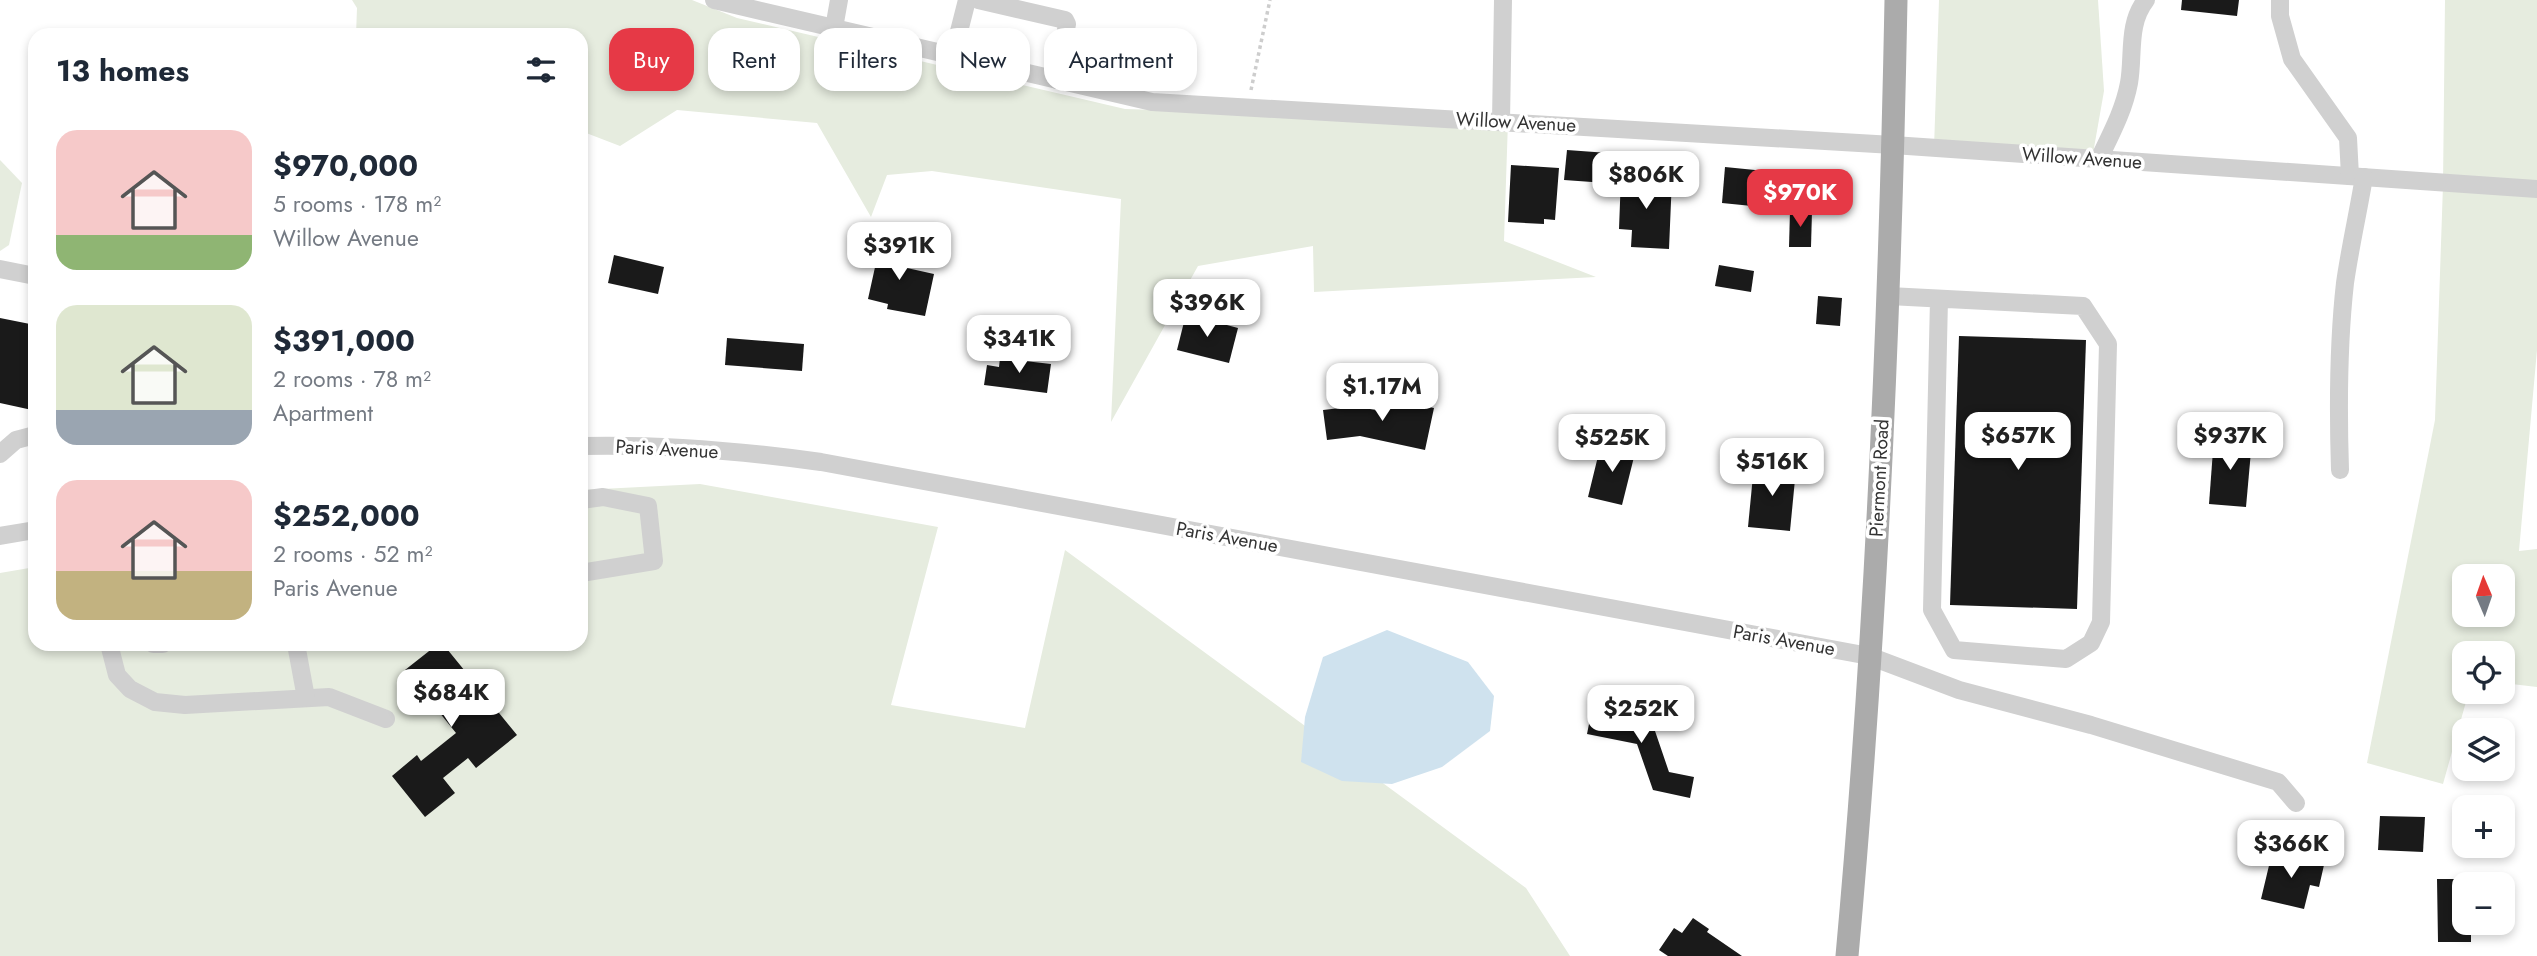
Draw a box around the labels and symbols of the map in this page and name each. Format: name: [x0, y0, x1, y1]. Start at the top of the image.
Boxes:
street label: Willow Avenue: [1455, 105, 1577, 139]
street label: Willow Avenue: [2021, 140, 2143, 176]
pin: $806K: [1597, 152, 1695, 211]
pin: $970K: [1751, 170, 1849, 229]
pin: $391K: [850, 222, 948, 282]
pin: $396K: [1158, 280, 1256, 339]
pin: $341K: [970, 316, 1068, 375]
pin: $1.17M: [1325, 364, 1439, 423]
pin: $657K: [1969, 412, 2067, 472]
pin: $937K: [2181, 412, 2279, 472]
pin: $525K: [1563, 414, 1661, 474]
street label: Piermont Road: [1862, 418, 1896, 538]
street label: Paris Avenue: [615, 433, 719, 465]
pin: $516K: [1723, 438, 1821, 498]
street label: Paris Avenue: [1174, 515, 1280, 559]
north arrow: [2452, 564, 2515, 626]
street label: Paris Avenue: [1731, 618, 1837, 662]
pin: $684K: [402, 670, 500, 729]
pin: $252K: [1592, 686, 1690, 745]
pin: $366K: [2242, 820, 2340, 880]

